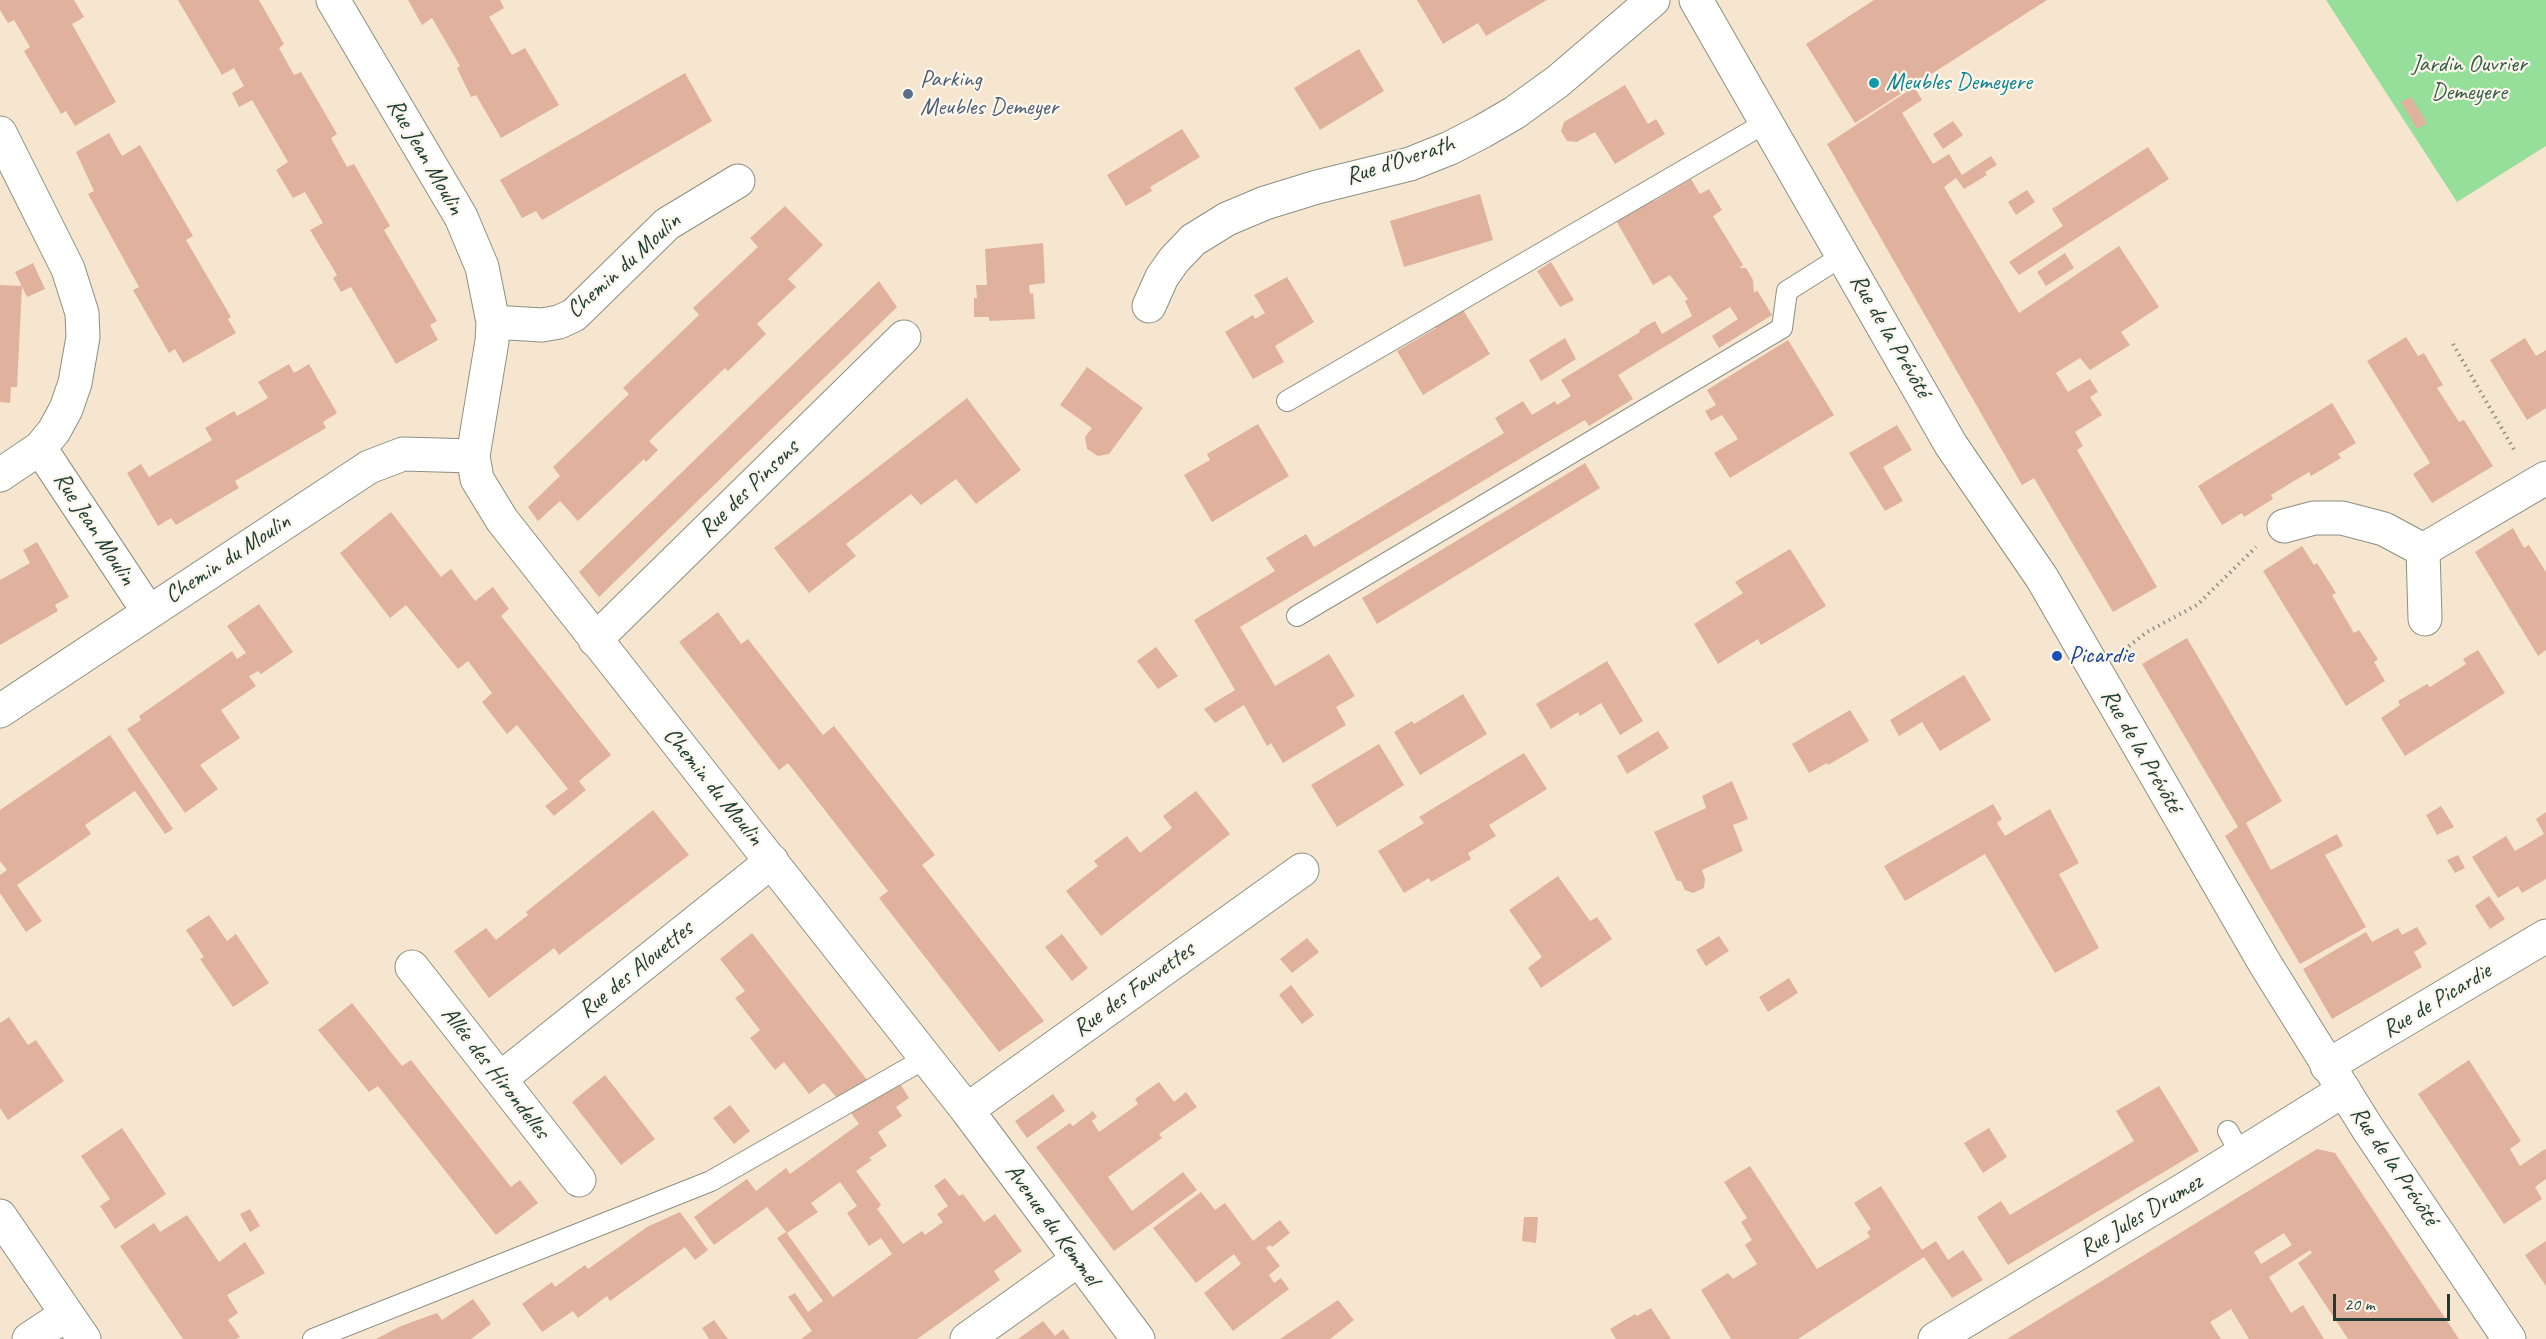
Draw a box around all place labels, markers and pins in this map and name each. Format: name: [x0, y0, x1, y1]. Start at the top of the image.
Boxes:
place label: Parking Meubles Demeyer: [920, 66, 1058, 122]
place label: Meubles Demeyere: [1886, 69, 2032, 97]
marker: Meubles Demeyere: [1867, 76, 1881, 90]
marker: Parking Meubles Demeyer: [901, 87, 915, 101]
place label: Picardie: [2069, 642, 2133, 670]
marker: Picardie: [2050, 649, 2064, 663]

